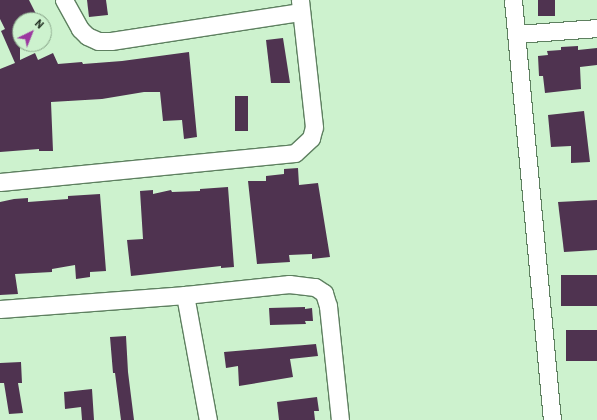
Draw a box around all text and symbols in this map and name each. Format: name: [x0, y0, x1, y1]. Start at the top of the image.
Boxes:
north arrow: [12, 12, 52, 52]
text: N: [33, 16, 47, 31]

